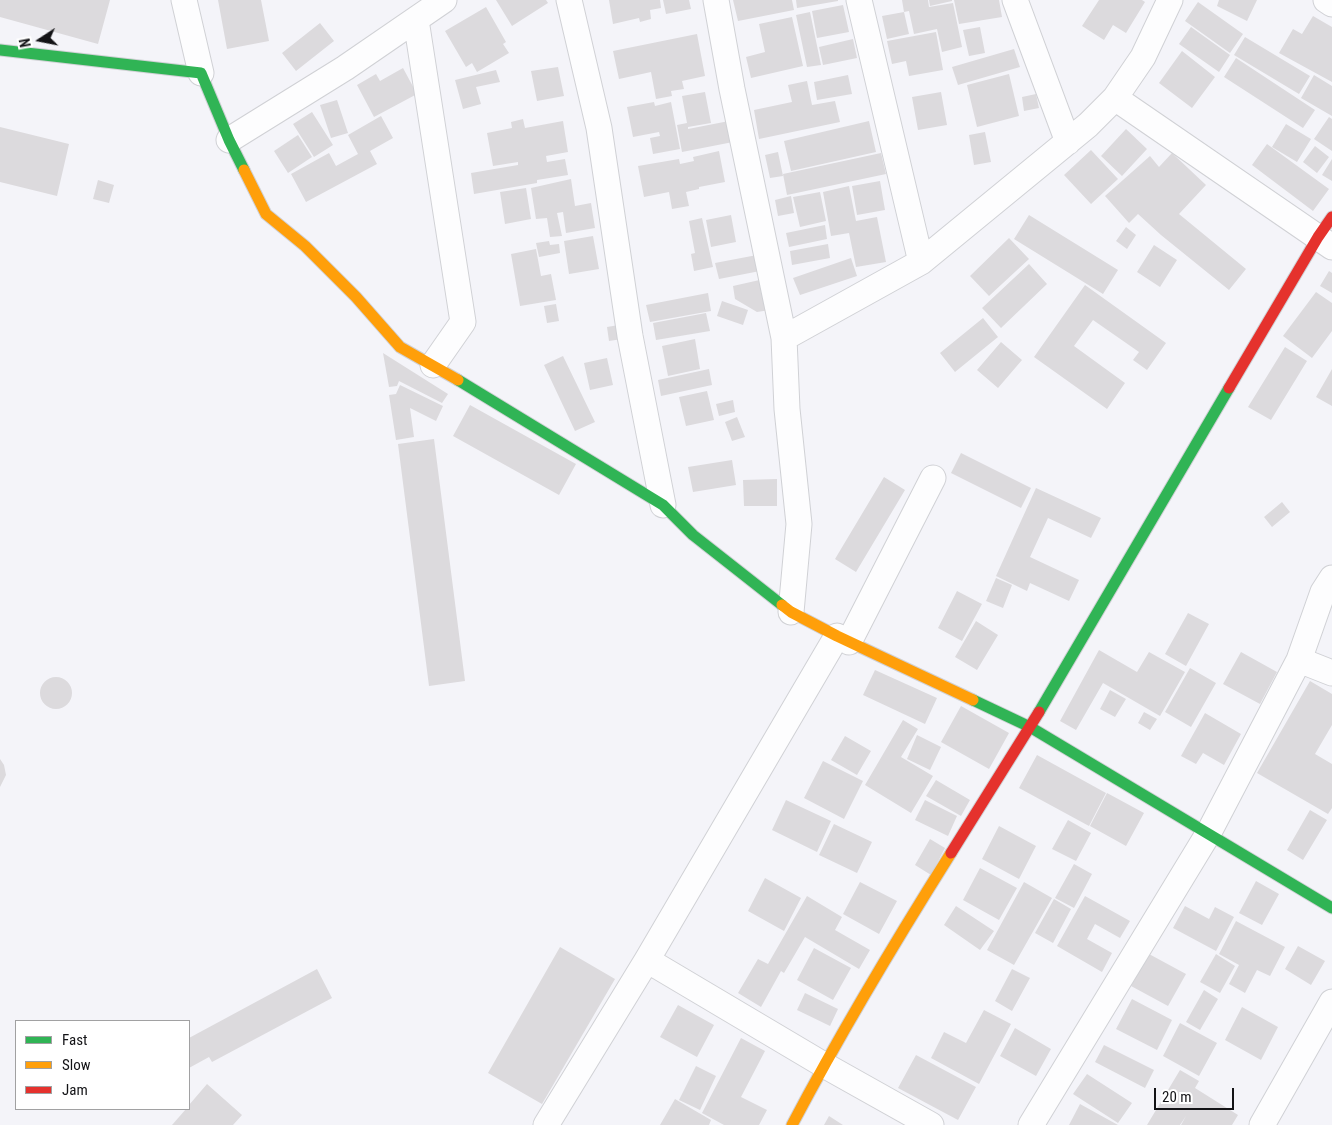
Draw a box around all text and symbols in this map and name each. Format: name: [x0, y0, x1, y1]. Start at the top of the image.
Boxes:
north arrow: [15, 15, 65, 65]
text: N: [17, 37, 34, 49]
legend: [15, 1020, 190, 1110]
text: Fast: [62, 1031, 87, 1049]
text: Slow: [62, 1056, 91, 1074]
scale bar: [1157, 1078, 1237, 1110]
text: Jam: [62, 1081, 88, 1099]
text: 20 m: [1162, 1088, 1192, 1106]

